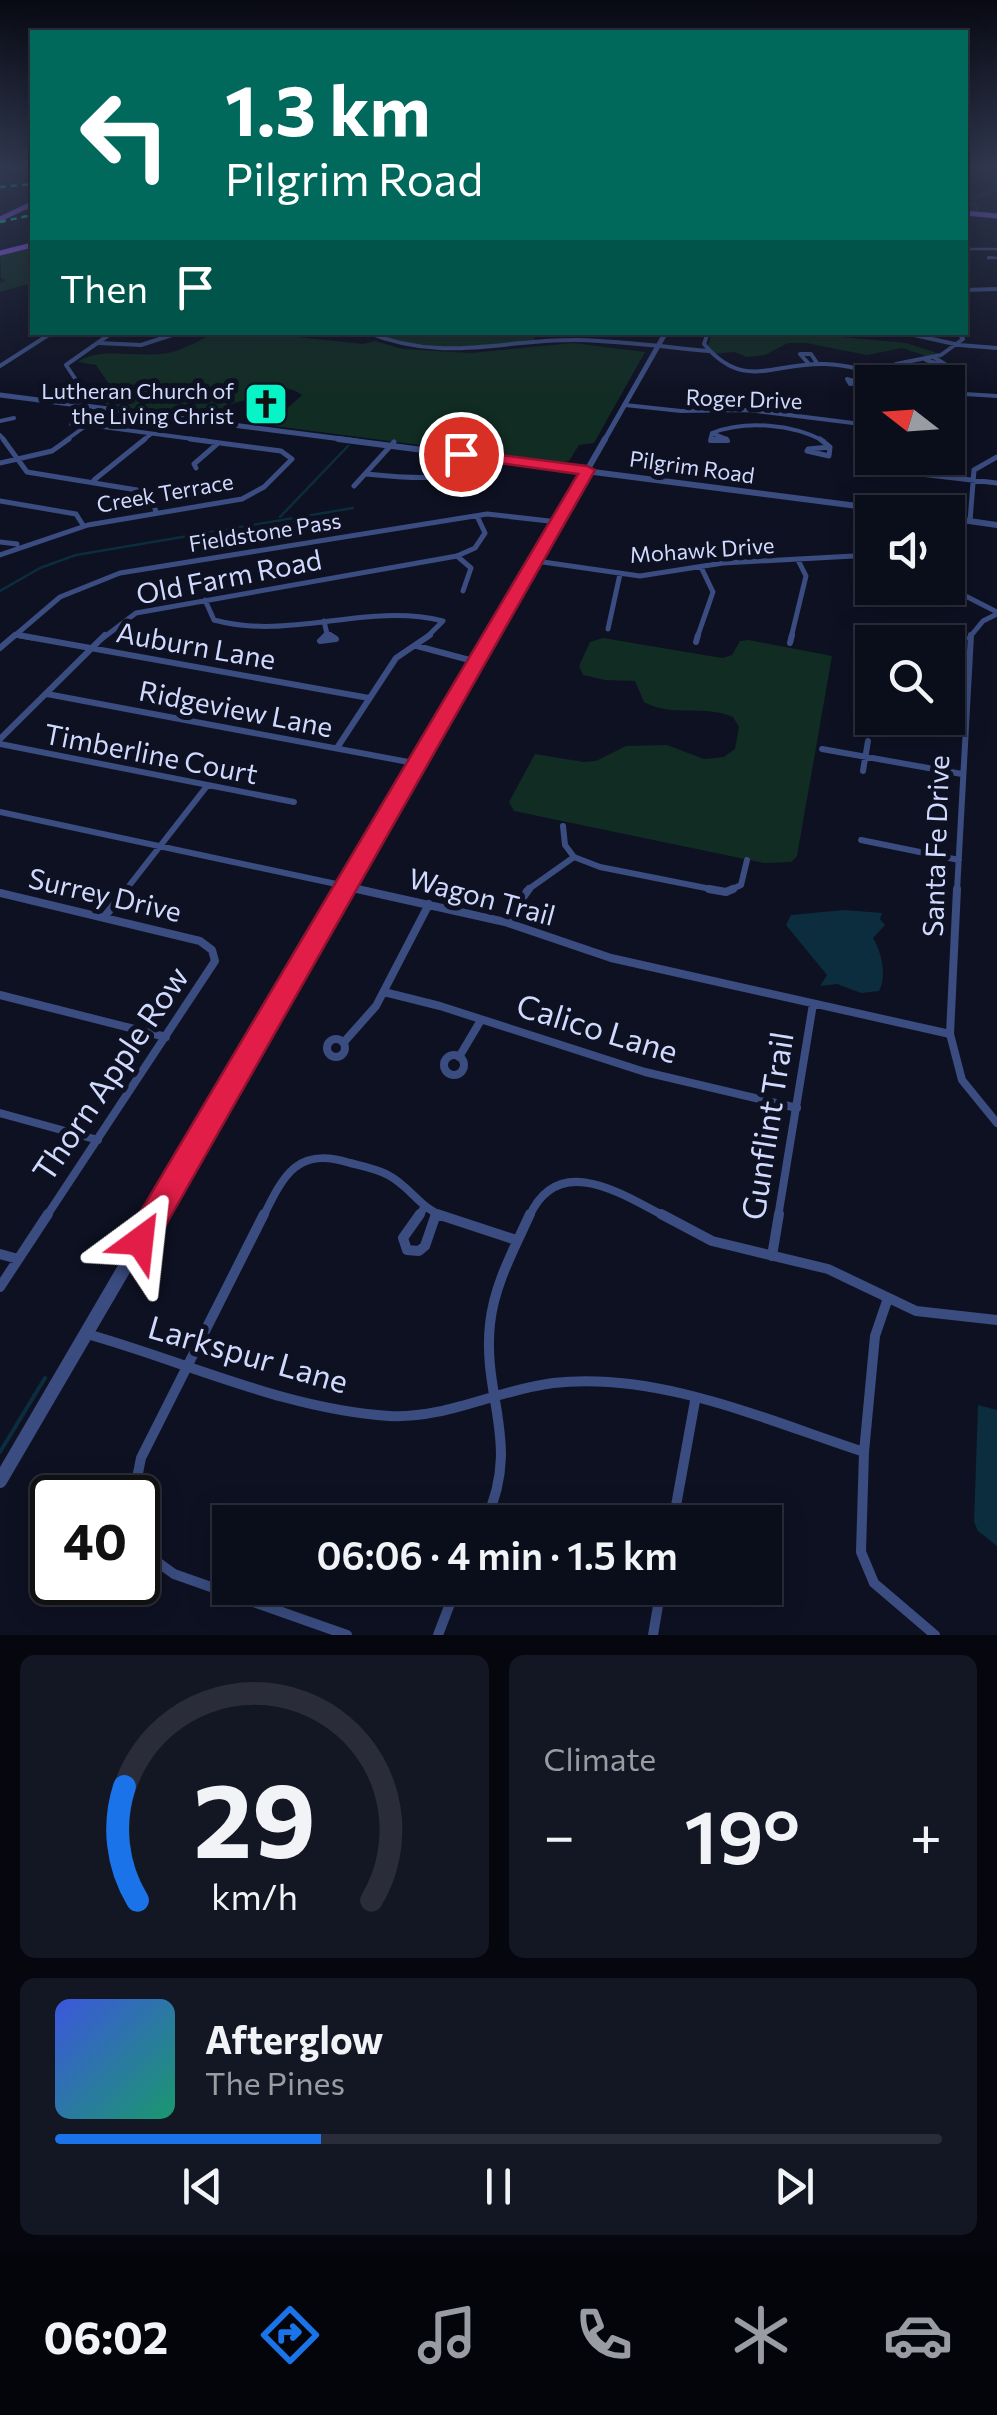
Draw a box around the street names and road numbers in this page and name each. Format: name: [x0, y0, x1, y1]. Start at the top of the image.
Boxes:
street label: Roger Drive: [685, 383, 803, 414]
street label: Pilgrim Road: [628, 444, 756, 489]
street label: Creek Terrace: [95, 467, 235, 518]
street label: Fieldstone Pass: [187, 506, 343, 557]
street label: Mohawk Drive: [629, 531, 775, 568]
street label: Old Farm Road: [133, 541, 324, 611]
street label: Auburn Lane: [114, 614, 278, 676]
street label: Ridgeview Lane: [136, 673, 336, 743]
street label: Timberline Court: [42, 716, 261, 790]
street label: Santa Fe Drive: [915, 755, 955, 937]
street label: Surrey Drive: [25, 860, 185, 928]
street label: Wagon Trail: [405, 860, 559, 932]
street label: Thorn Apple Row: [23, 958, 196, 1188]
street label: Calico Lane: [512, 984, 683, 1071]
street label: Gunflint Trail: [731, 1029, 801, 1222]
street label: Larkspur Lane: [144, 1305, 353, 1401]

